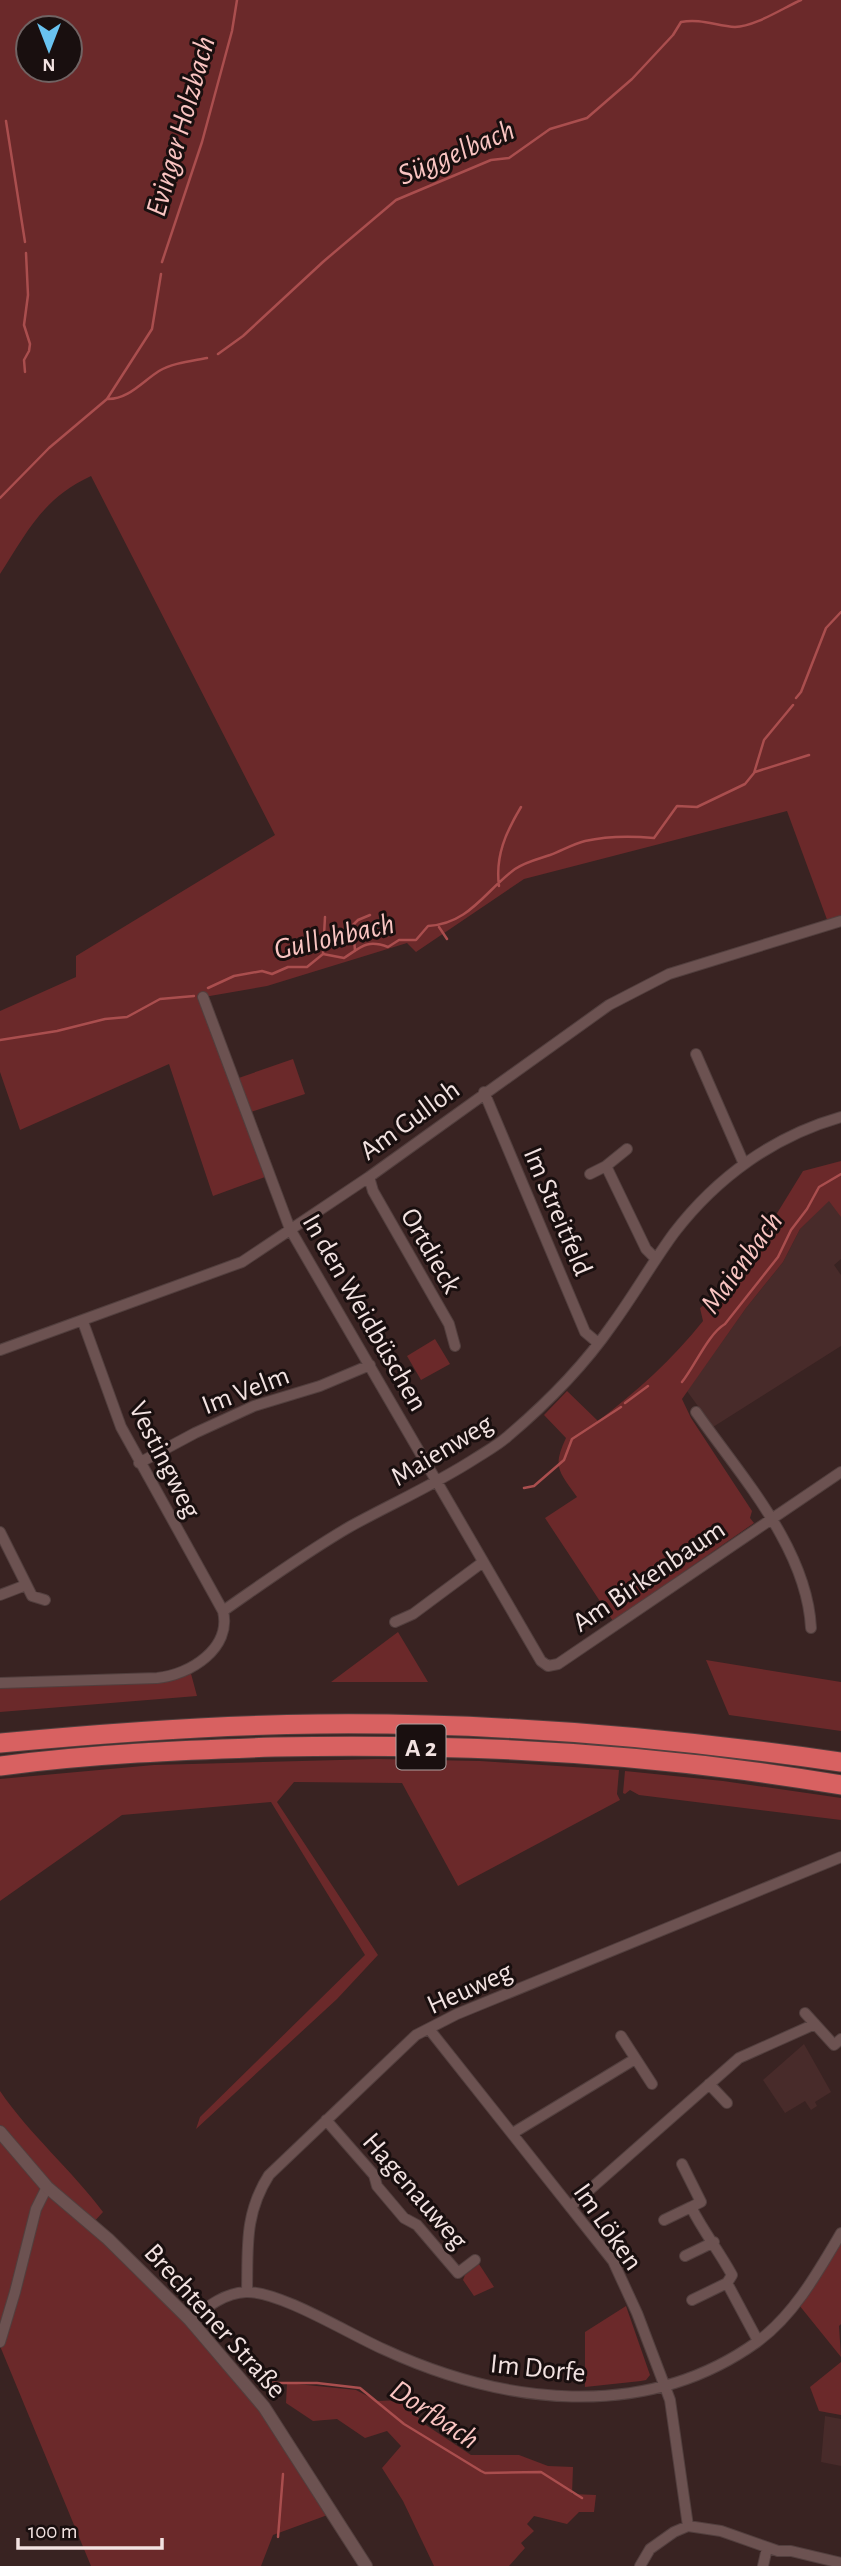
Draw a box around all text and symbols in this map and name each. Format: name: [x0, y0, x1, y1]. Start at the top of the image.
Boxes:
north arrow: [14, 14, 84, 84]
water label: Evinger Holzbach: [141, 33, 221, 220]
text: N: [42, 55, 56, 74]
water label: Süggelbach: [394, 115, 519, 191]
water label: Gullohbach: [271, 909, 397, 965]
street label: Am Gulloh: [355, 1075, 465, 1166]
street label: Im Streitfeld: [518, 1144, 597, 1280]
street label: Ortdieck: [395, 1204, 466, 1299]
water label: Maienbach: [695, 1206, 789, 1319]
street label: In den Weidbüschen: [297, 1210, 432, 1416]
street label: Im Velm: [198, 1361, 293, 1420]
street label: Vestingweg: [123, 1397, 206, 1523]
street label: Maienweg: [386, 1409, 498, 1492]
street label: Am Birkenbaum: [568, 1516, 730, 1638]
road number: A 2: [396, 1724, 446, 1770]
street label: Heuweg: [423, 1958, 517, 2020]
street label: Hagenauweg: [357, 2128, 473, 2255]
street label: Im Löken: [568, 2179, 647, 2276]
street label: Brechtener Straße: [138, 2239, 291, 2404]
street label: Im Dorfe: [489, 2350, 587, 2388]
water label: Dorfbach: [385, 2375, 484, 2455]
scale bar: [18, 2506, 161, 2550]
text: 100 m: [28, 2521, 78, 2542]

